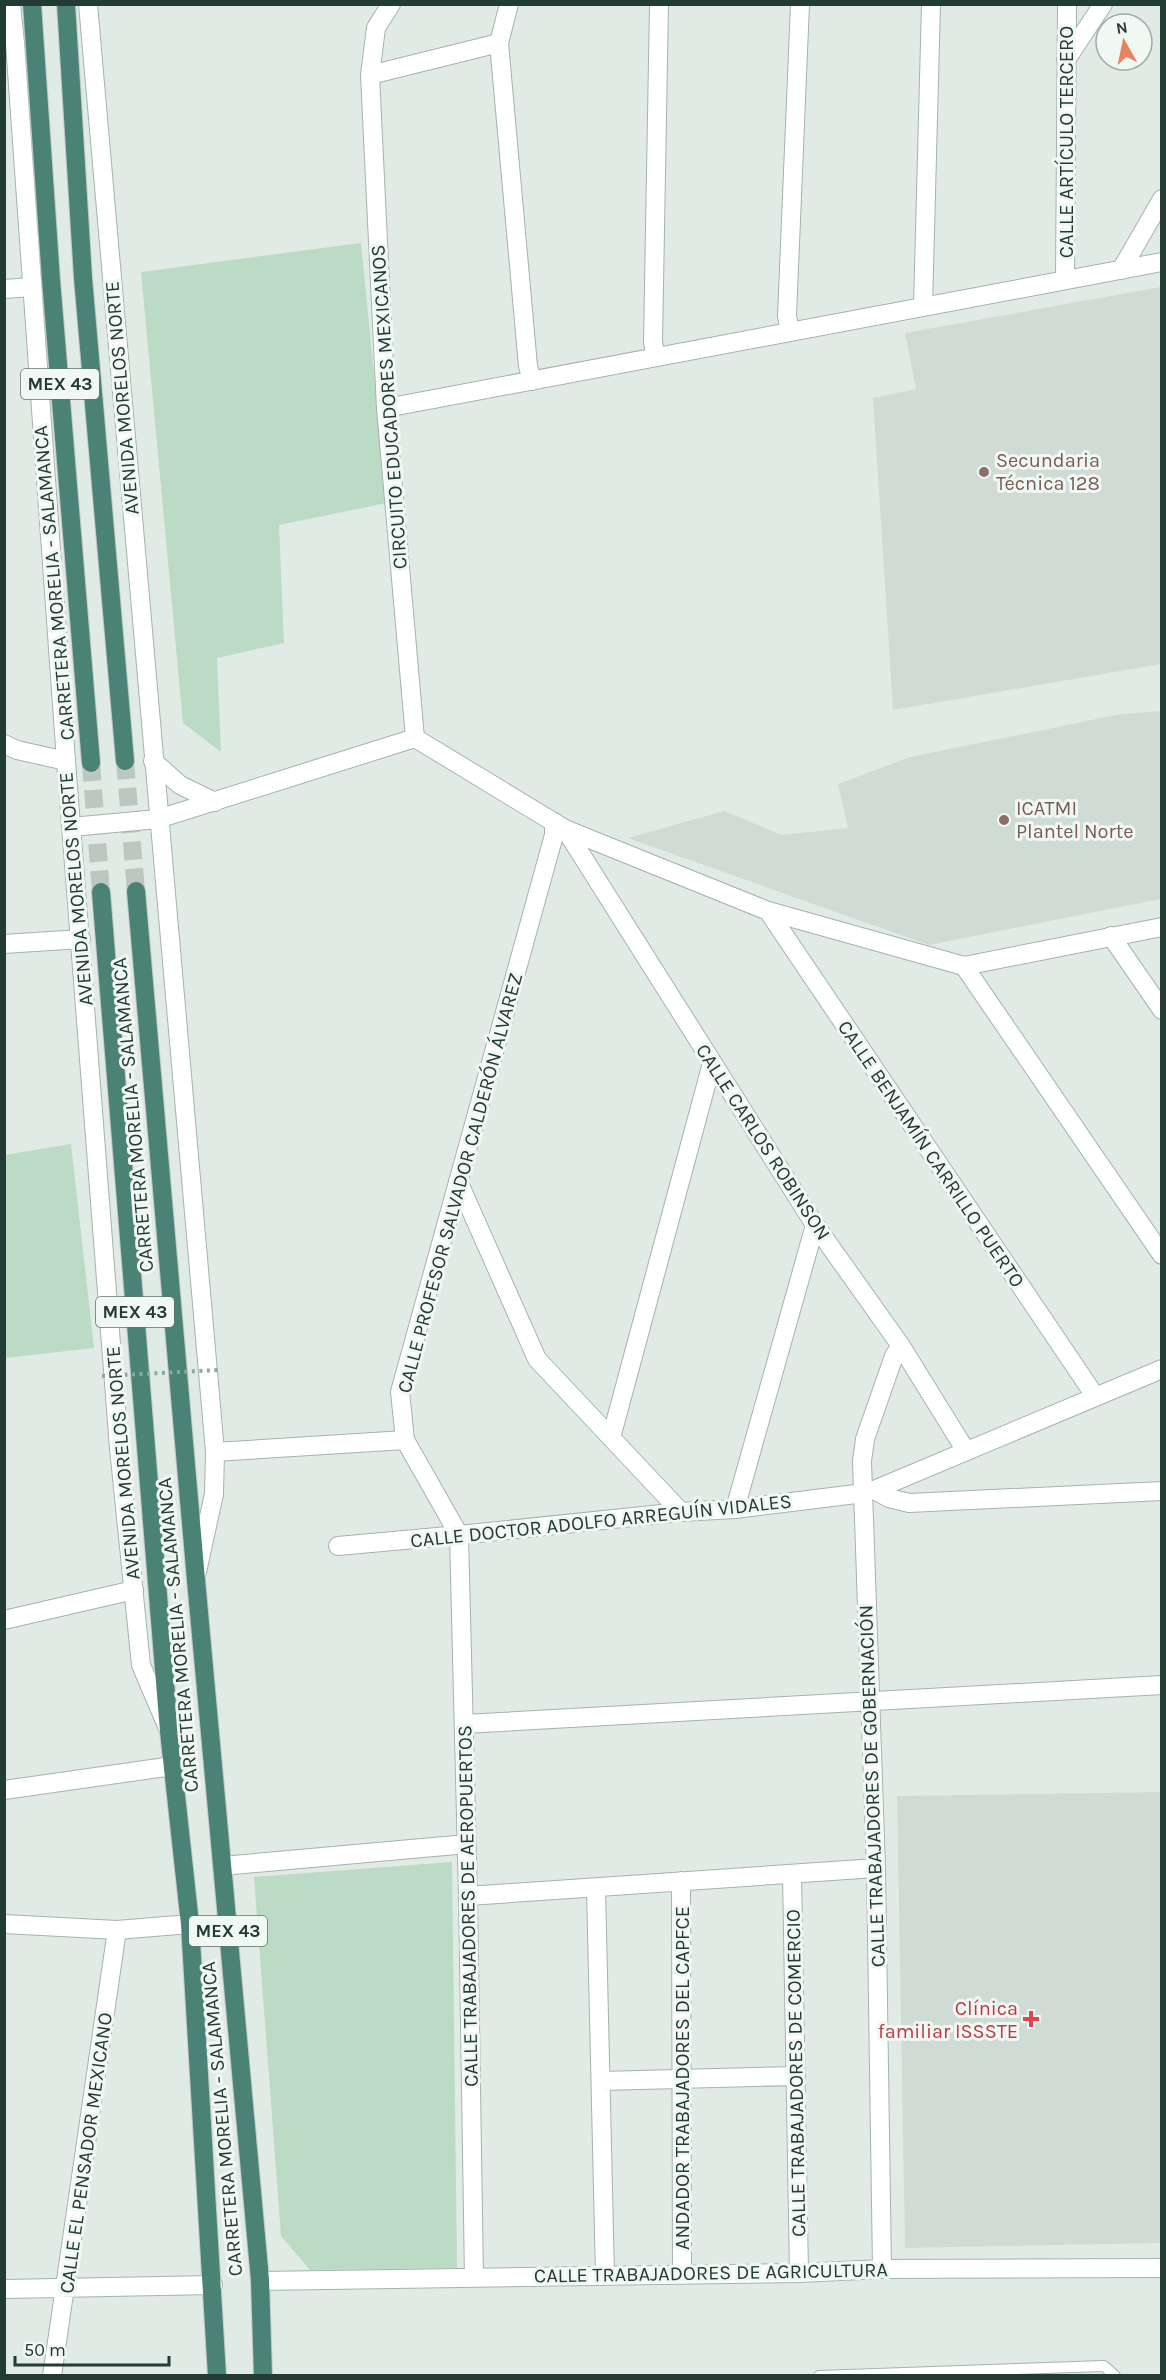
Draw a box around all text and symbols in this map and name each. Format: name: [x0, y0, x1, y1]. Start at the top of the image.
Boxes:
north arrow: [1094, 12, 1154, 72]
text: N: [1115, 17, 1129, 38]
street label: CALLE ARTÍCULO TERCERO: [1054, 26, 1078, 258]
street label: CIRCUITO EDUCADORES MEXICANOS: [366, 244, 412, 570]
street label: AVENIDA MORELOS NORTE: [100, 280, 144, 516]
road number: MEX 43: [21, 369, 99, 399]
street label: CARRETERA MORELIA - SALAMANCA: [29, 425, 79, 741]
place label: Secundaria Técnica 128: [996, 449, 1100, 495]
marker: Secundaria Técnica 128: [977, 465, 991, 479]
street label: AVENIDA MORELOS NORTE: [54, 771, 98, 1007]
place label: ICATMI Plantel Norte: [1016, 797, 1134, 843]
marker: ICATMI Plantel Norte: [997, 813, 1011, 827]
street label: CARRETERA MORELIA - SALAMANCA: [108, 957, 158, 1273]
street label: CALLE PROFESOR SALVADOR CALDERÓN ÁLVAREZ: [392, 970, 527, 1396]
street label: CALLE BENJAMÍN CARRILLO PUERTO: [833, 1016, 1030, 1292]
street label: CALLE CARLOS ROBINSON: [691, 1040, 835, 1244]
road number: MEX 43: [96, 1297, 174, 1327]
street label: AVENIDA MORELOS NORTE: [101, 1345, 145, 1581]
street label: CARRETERA MORELIA - SALAMANCA: [153, 1477, 203, 1793]
street label: CALLE DOCTOR ADOLFO ARREGUÍN VIDALES: [409, 1489, 793, 1552]
street label: CALLE TRABAJADORES DE GOBERNACIÓN: [853, 1604, 890, 1968]
street label: CALLE TRABAJADORES DE AEROPUERTOS: [453, 1725, 483, 2087]
street label: ANDADOR TRABAJADORES DEL CAPFCE: [671, 1906, 694, 2250]
street label: CALLE TRABAJADORES DE COMERCIO: [782, 1909, 810, 2237]
road number: MEX 43: [189, 1916, 267, 1946]
street label: CARRETERA MORELIA - SALAMANCA: [197, 1961, 247, 2277]
place label: Clínica familiar ISSSTE: [878, 1997, 1018, 2043]
marker: Clínica familiar ISSSTE: [1022, 2010, 1040, 2028]
street label: CALLE EL PENSADOR MEXICANO: [55, 2011, 117, 2295]
street label: CALLE TRABAJADORES DE AGRICULTURA: [534, 2258, 888, 2288]
scale bar: [15, 2329, 170, 2367]
text: 50 m: [24, 2339, 66, 2361]

